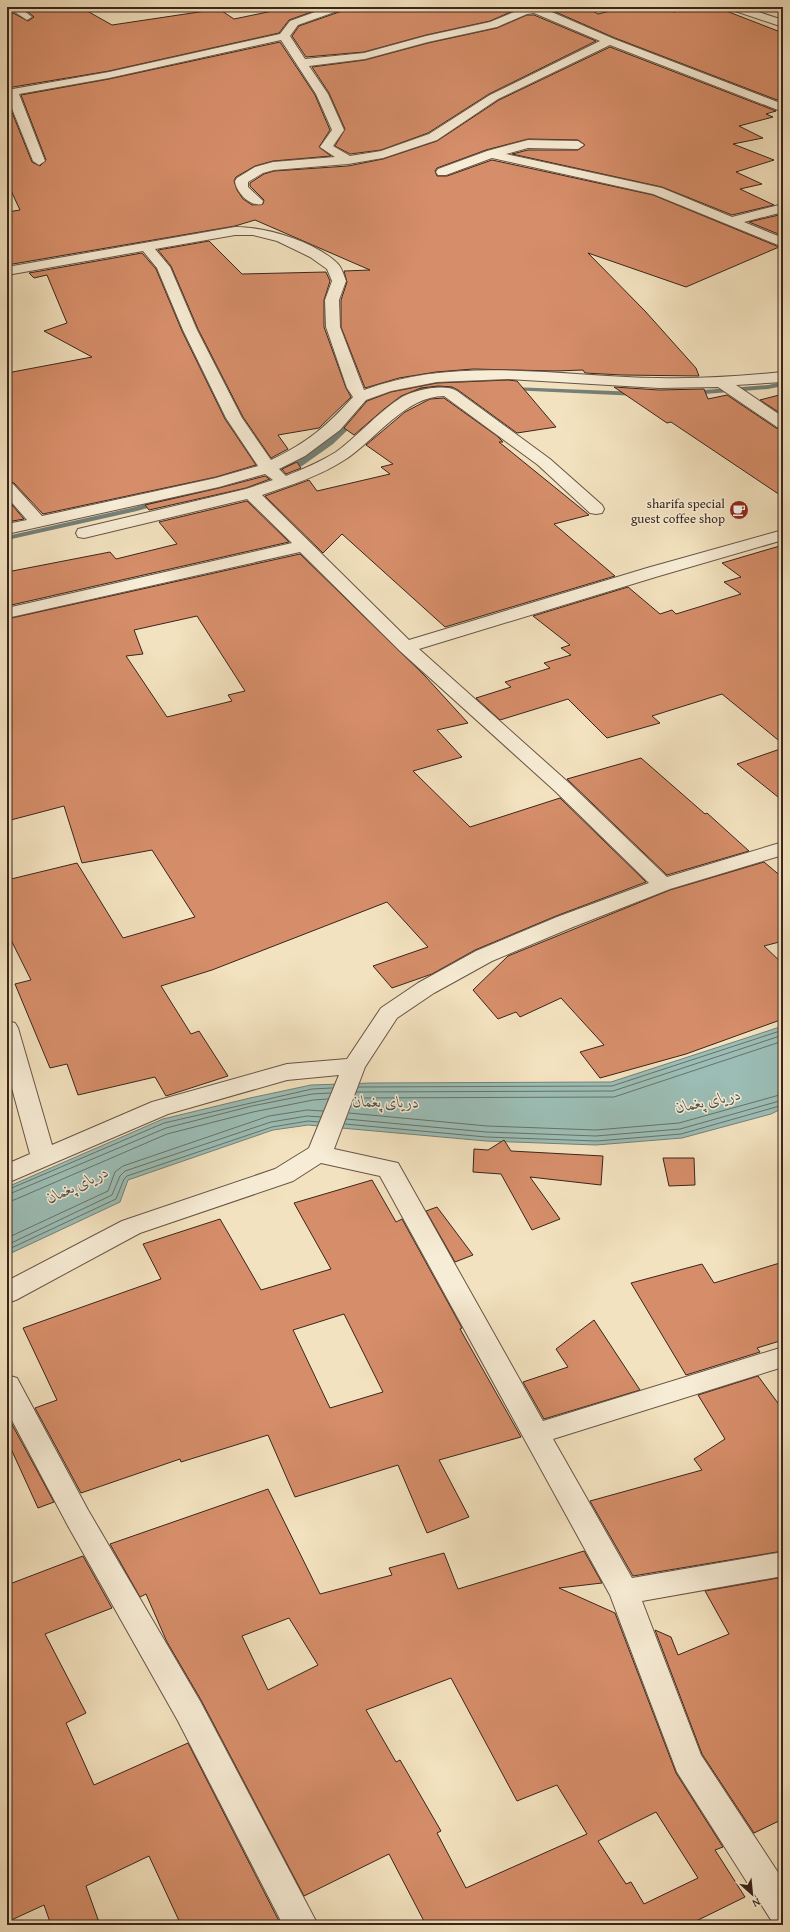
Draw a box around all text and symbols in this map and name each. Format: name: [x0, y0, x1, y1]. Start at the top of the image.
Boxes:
place label: sharifa special guest coffee shop: [631, 494, 725, 528]
cafe icon: sharifa special guest coffee shop: [728, 499, 750, 521]
water label: دریای پغمان: [673, 1081, 743, 1119]
water label: دریای پغمان: [352, 1088, 420, 1114]
water label: دریای پغمان: [42, 1159, 112, 1209]
north arrow: [732, 1874, 772, 1914]
text: N: [749, 1894, 763, 1912]

